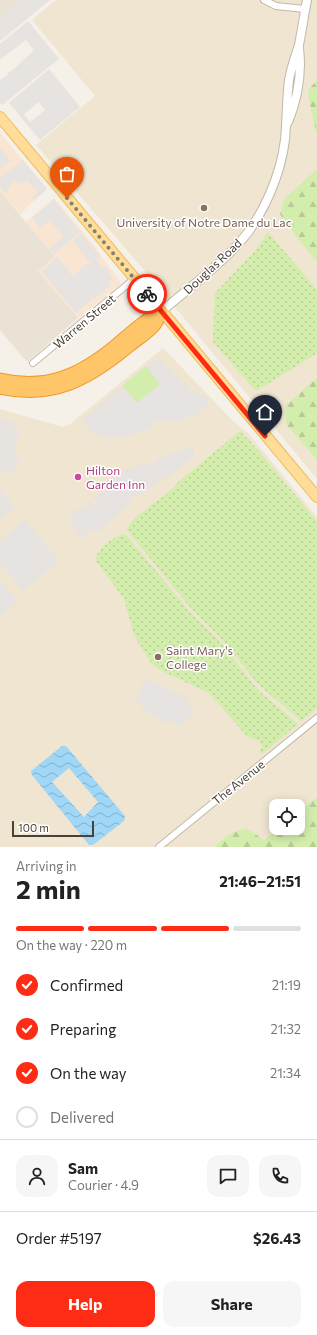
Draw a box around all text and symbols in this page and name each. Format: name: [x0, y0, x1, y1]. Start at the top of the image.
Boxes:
pin: [50, 157, 84, 198]
icon: bag: [56, 163, 78, 185]
marker: University of Notre Dame du Lac: [199, 203, 209, 213]
place label: University of Notre Dame du Lac: [116, 215, 292, 229]
street label: Douglas Road: [180, 235, 244, 296]
courier: [127, 274, 167, 314]
icon: bike: [136, 283, 158, 305]
street label: Warren Street: [50, 291, 118, 351]
pin: [248, 395, 282, 436]
icon: home: [254, 401, 276, 423]
place label: Hilton Garden Inn: [86, 463, 145, 491]
marker: Hilton Garden Inn: [73, 472, 83, 482]
place label: Saint Mary's College: [166, 643, 233, 671]
marker: Saint Mary's College: [153, 652, 163, 662]
street label: The Avenue: [209, 757, 267, 807]
map controls: [269, 799, 305, 835]
button: locate: [269, 799, 305, 835]
scale bar: [12, 819, 94, 838]
text: 100 m: [18, 821, 49, 834]
text: Arriving in: [16, 858, 76, 874]
text: 21:46–21:51: [219, 872, 301, 890]
text: 2 min: [16, 873, 81, 904]
text: On the way · 220 m: [16, 937, 127, 953]
icon: check: [16, 974, 38, 996]
text: Confirmed: [50, 976, 123, 994]
text: 21:19: [272, 977, 301, 993]
icon: check: [16, 1018, 38, 1040]
text: Preparing: [50, 1020, 116, 1038]
text: 21:32: [271, 1021, 301, 1037]
icon: check: [16, 1062, 38, 1084]
text: On the way: [50, 1064, 127, 1082]
text: 21:34: [270, 1065, 301, 1081]
text: Delivered: [50, 1108, 114, 1126]
button: person: [16, 1155, 58, 1197]
button: chat: [207, 1155, 249, 1197]
button: phone: [259, 1155, 301, 1197]
text: Sam: [68, 1159, 98, 1177]
text: Courier · 4.9: [68, 1177, 139, 1193]
text: Order #5197: [16, 1229, 102, 1247]
text: $26.43: [253, 1229, 301, 1247]
button: Help: [16, 1281, 155, 1327]
button: Share: [163, 1281, 301, 1327]

